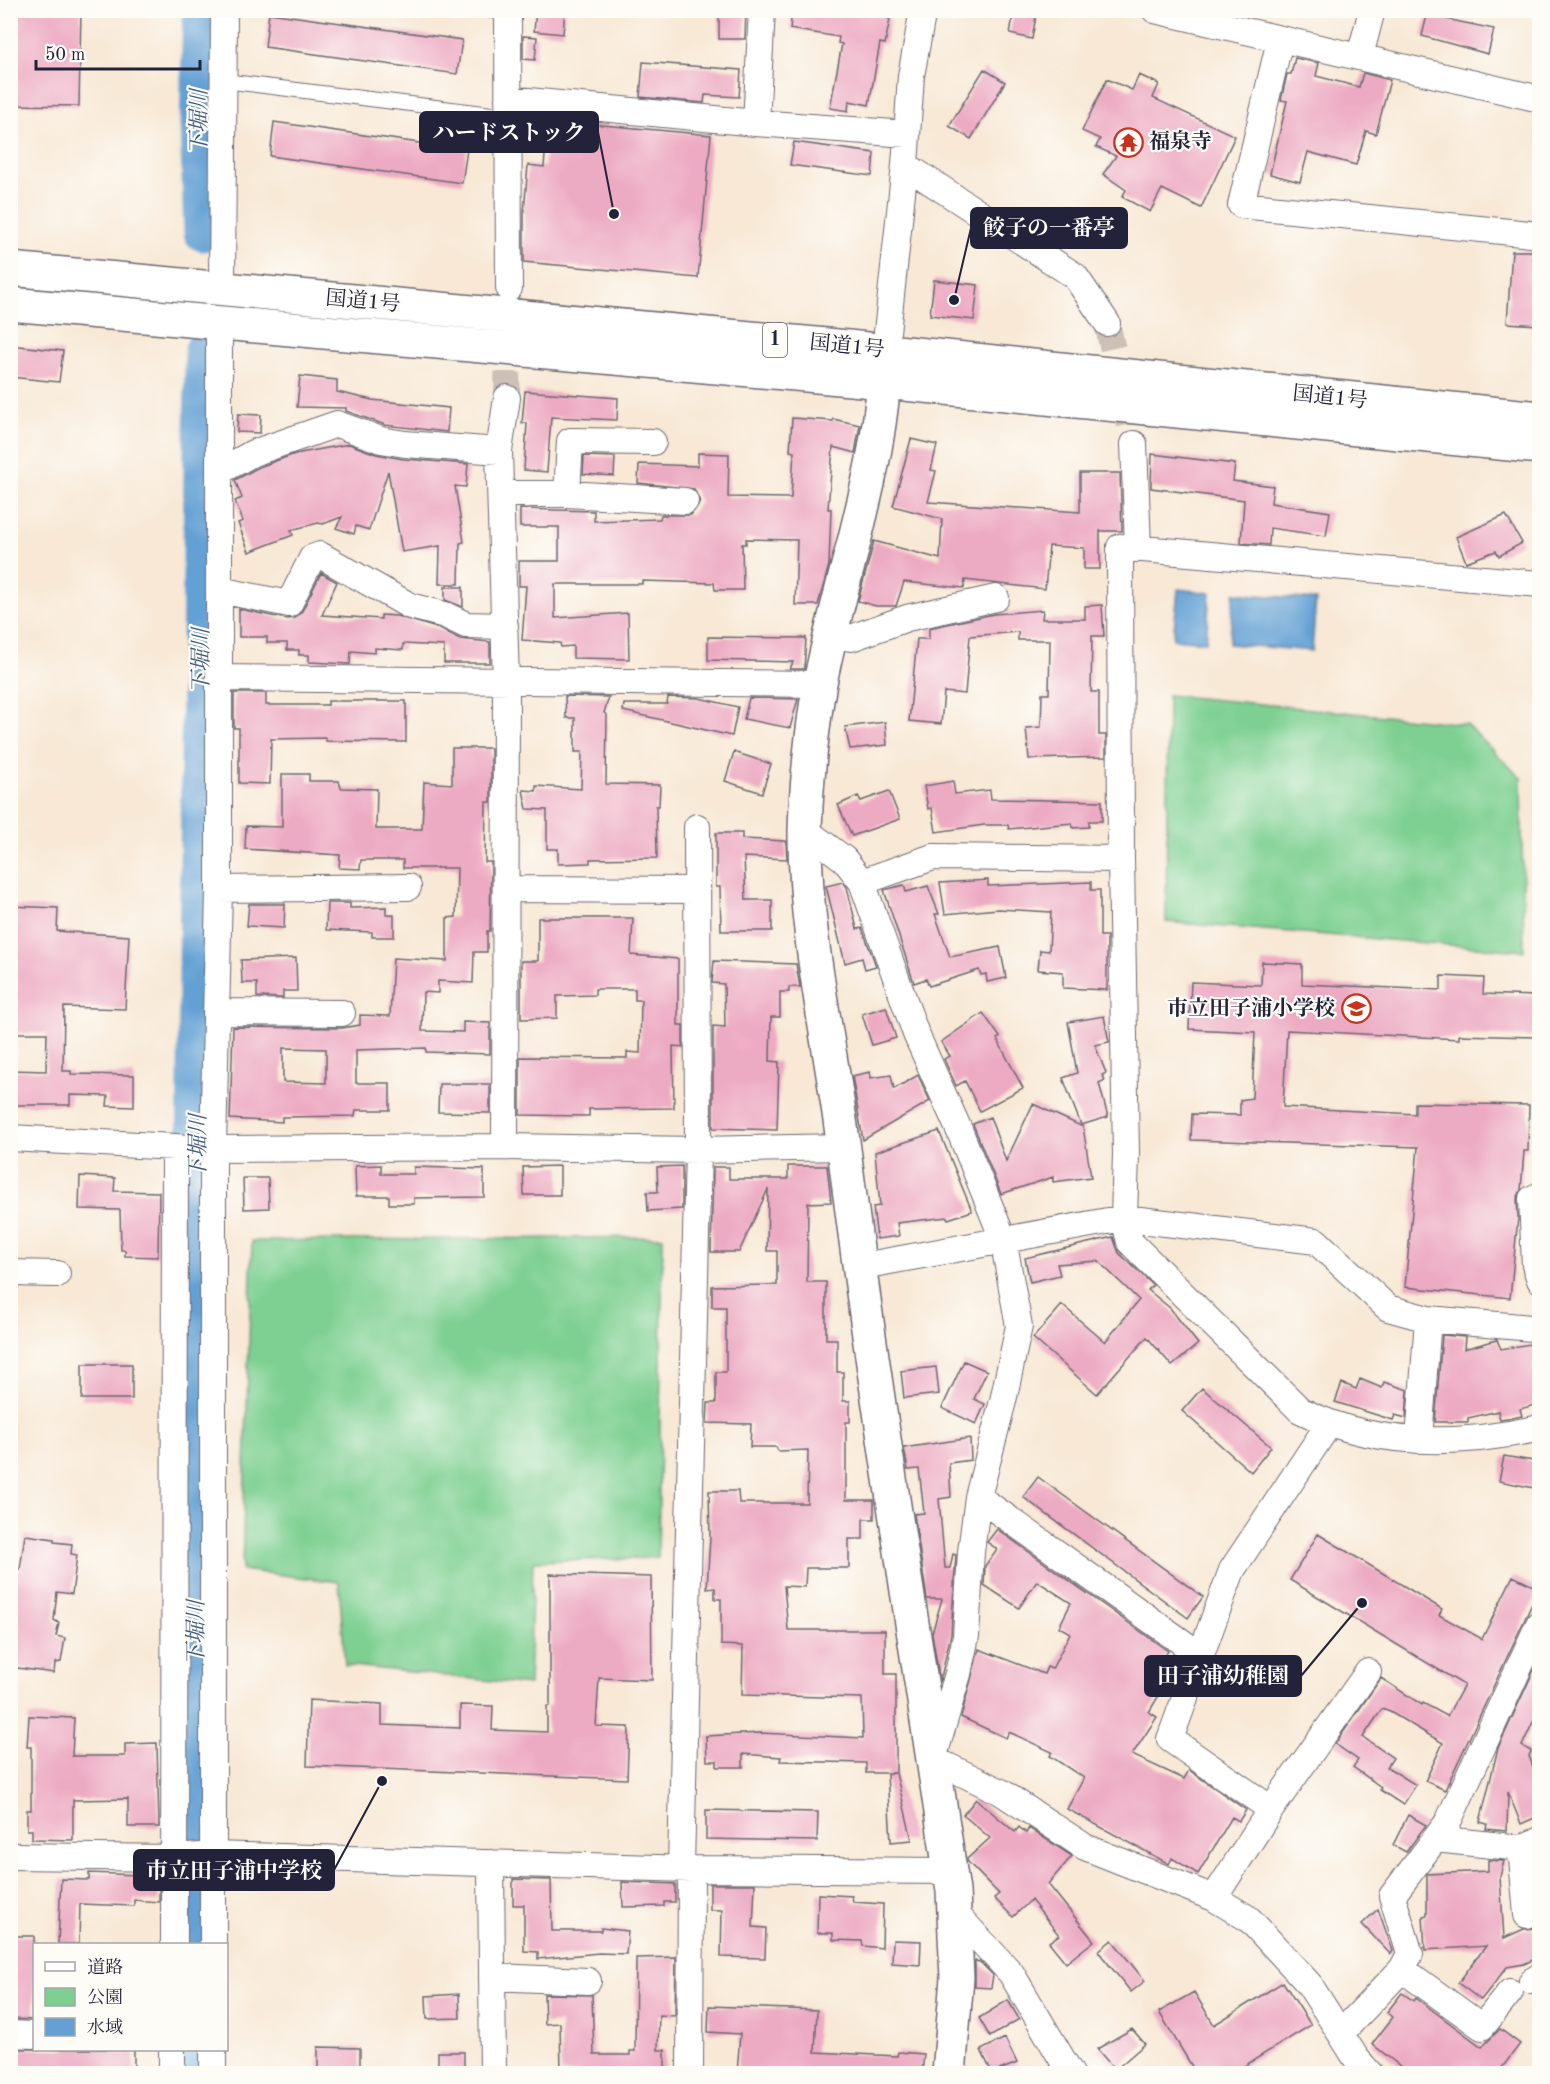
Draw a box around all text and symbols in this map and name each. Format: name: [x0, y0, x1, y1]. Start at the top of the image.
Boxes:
scale bar: [36, 33, 200, 71]
text: 50 m: [45, 46, 85, 64]
water label: 下堀川: [187, 87, 211, 155]
callout: ハードストック: [420, 112, 598, 152]
text: ハードストック: [432, 122, 586, 145]
temple icon: 福泉寺: [1112, 126, 1144, 158]
place label: 福泉寺: [1149, 130, 1212, 153]
callout: 餃子の一番亭: [971, 208, 1127, 248]
text: 餃子の一番亭: [983, 216, 1115, 240]
street label: 国道1号: [325, 286, 402, 316]
road number: 1: [763, 323, 787, 357]
street label: 国道1号: [809, 331, 886, 361]
street label: 国道1号: [1292, 382, 1369, 412]
water label: 下堀川: [189, 626, 213, 694]
school or university icon: 市立田子浦小学校: [1340, 993, 1372, 1025]
place label: 市立田子浦小学校: [1167, 996, 1335, 1020]
water label: 下堀川: [186, 1112, 210, 1180]
water label: 下堀川: [184, 1598, 208, 1666]
callout: 田子浦幼稚園: [1145, 1656, 1301, 1696]
text: 田子浦幼稚園: [1157, 1663, 1289, 1688]
callout: 市立田子浦中学校: [134, 1850, 334, 1890]
text: 市立田子浦中学校: [146, 1858, 322, 1883]
legend: [33, 1943, 228, 2051]
text: 道路: [87, 1957, 123, 1977]
text: 公園: [87, 1988, 123, 2007]
text: 水域: [87, 2017, 123, 2037]

